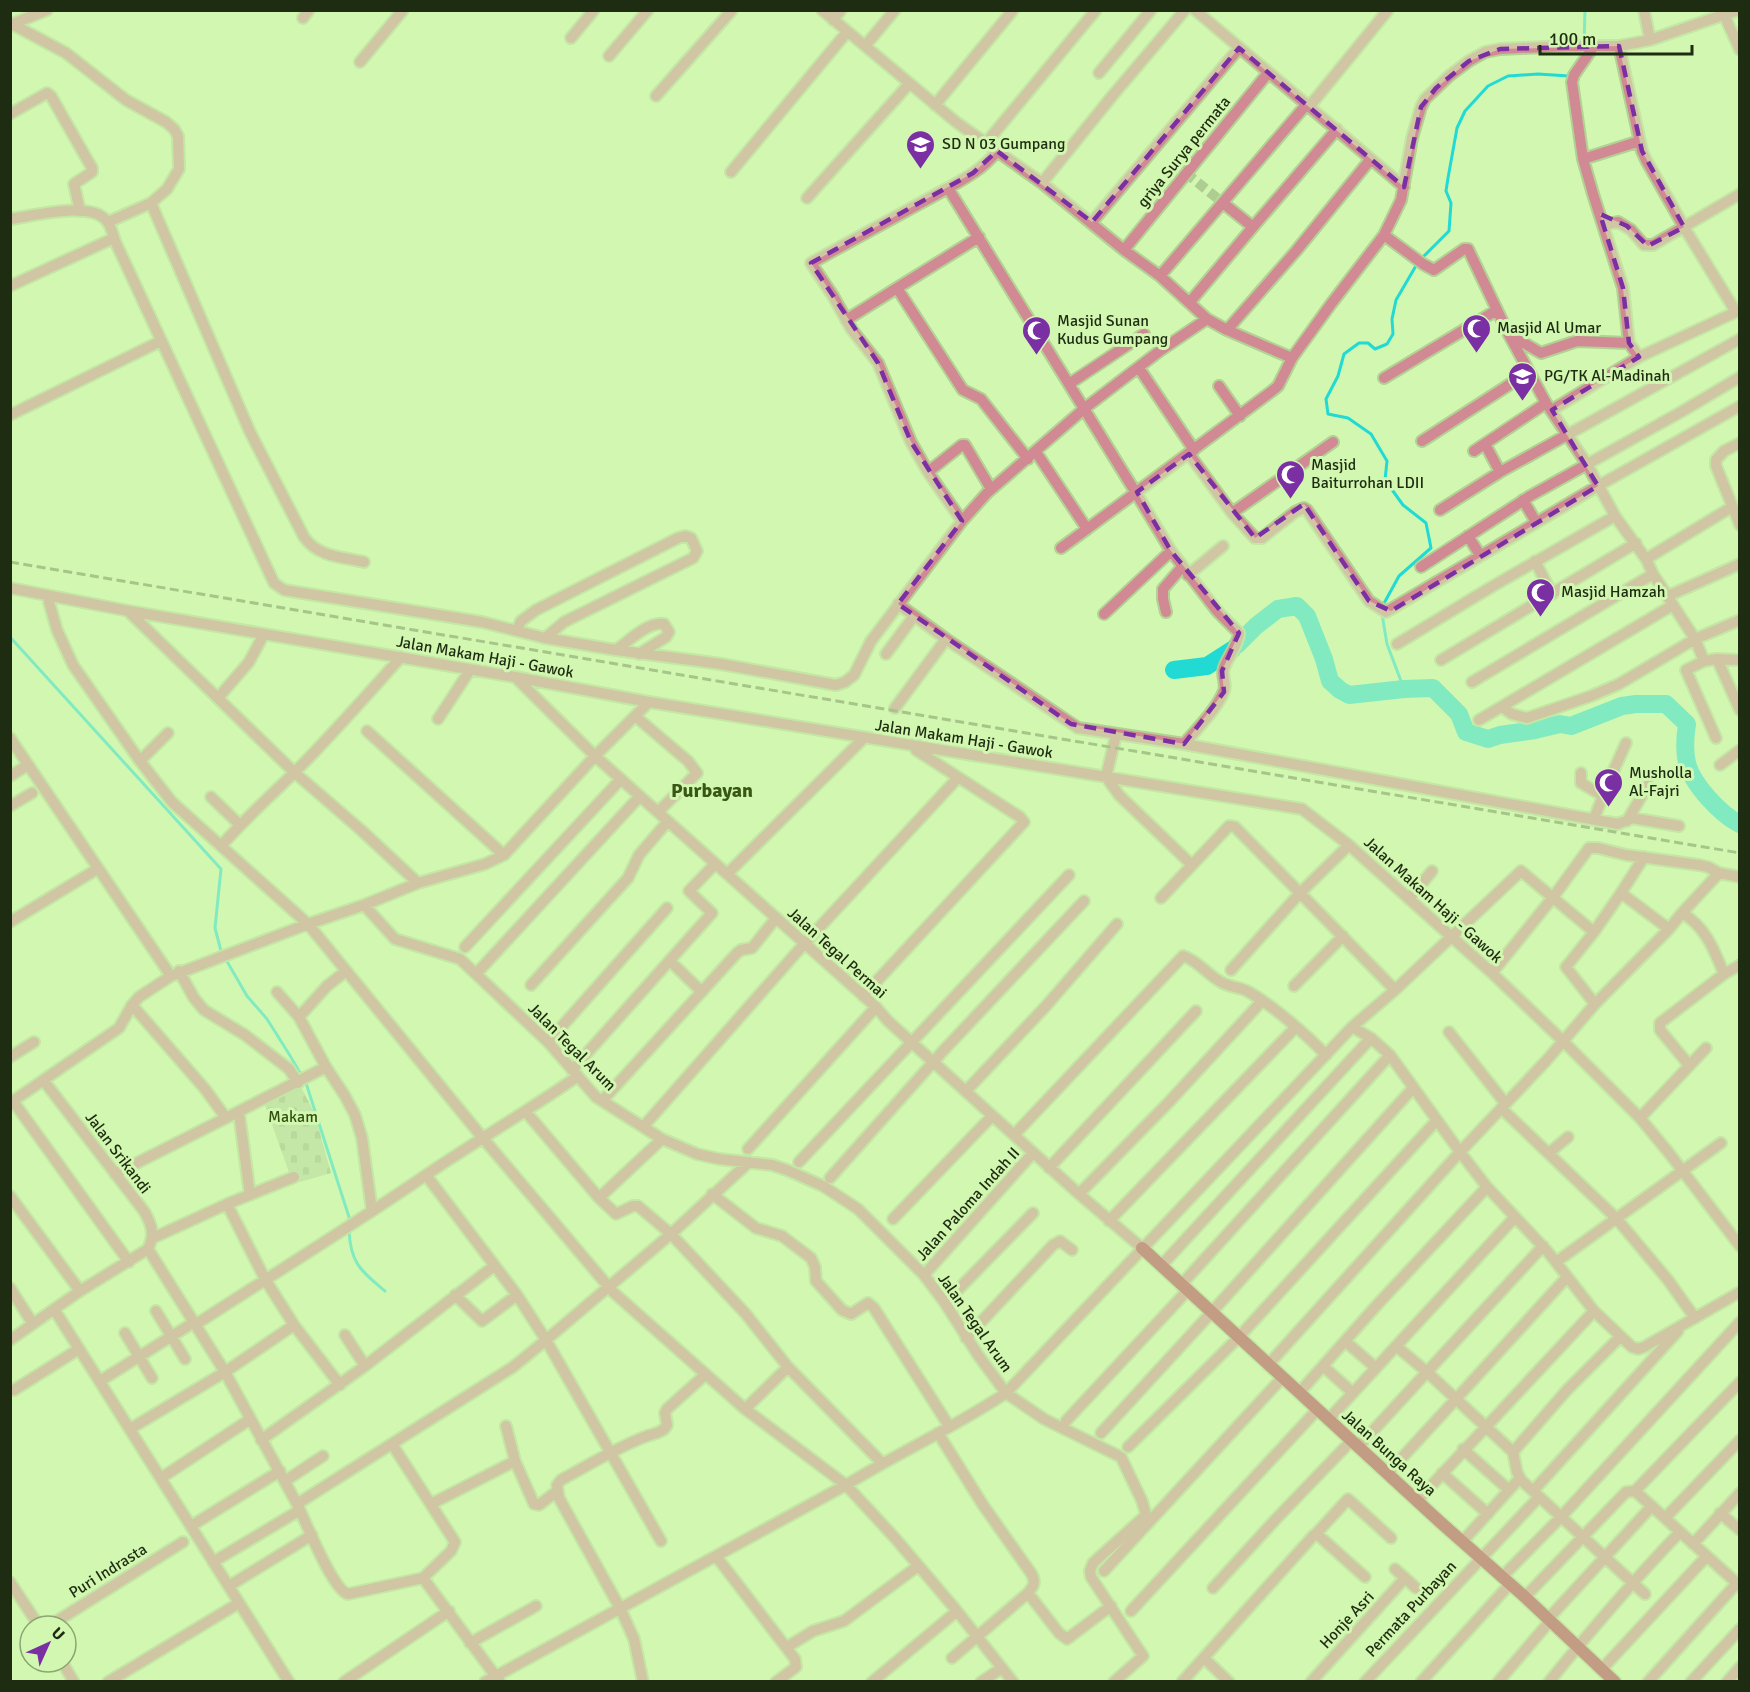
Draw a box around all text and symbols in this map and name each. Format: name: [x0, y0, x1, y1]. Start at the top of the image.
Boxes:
scale bar: [1540, 18, 1692, 56]
text: 100 m: [1549, 28, 1596, 50]
street label: griya Surya permata: [1133, 92, 1235, 212]
school or university icon: SD N 03 Gumpang: [905, 128, 937, 170]
place label: SD N 03 Gumpang: [942, 134, 1066, 154]
place label: Masjid Sunan Kudus Gumpang: [1057, 311, 1168, 349]
mosque icon: Masjid Al Umar: [1460, 312, 1492, 354]
mosque icon: Masjid Sunan Kudus Gumpang: [1020, 314, 1052, 356]
place label: Masjid Al Umar: [1497, 318, 1601, 338]
school or university icon: PG/TK Al-Madinah: [1507, 360, 1539, 402]
place label: PG/TK Al-Madinah: [1544, 366, 1670, 386]
place label: Masjid Baiturrohan LDII: [1311, 455, 1424, 493]
mosque icon: Masjid Baiturrohan LDII: [1274, 458, 1306, 500]
mosque icon: Masjid Hamzah: [1524, 576, 1556, 618]
place label: Masjid Hamzah: [1561, 582, 1665, 602]
street label: Jalan Makam Haji - Gawok: [395, 632, 575, 682]
street label: Jalan Makam Haji - Gawok: [874, 715, 1054, 763]
place label: Musholla Al-Fajri: [1629, 763, 1692, 801]
mosque icon: Musholla Al-Fajri: [1592, 766, 1624, 808]
district label: Purbayan: [671, 778, 753, 803]
street label: Jalan Makam Haji - Gawok: [1360, 832, 1506, 968]
street label: Jalan Tegal Permai: [783, 903, 891, 1003]
street label: Jalan Tegal Arum: [524, 999, 620, 1095]
park label: Makam: [268, 1107, 318, 1127]
street label: Jalan Srikandi: [81, 1108, 155, 1198]
street label: Jalan Paloma Indah II: [912, 1143, 1024, 1265]
street label: Jalan Tegal Arum: [933, 1270, 1017, 1376]
street label: Jalan Bunga Raya: [1338, 1405, 1440, 1501]
street label: Puri Indrasta: [65, 1539, 151, 1603]
street label: Permata Purbayan: [1361, 1557, 1461, 1661]
street label: Honje Asri: [1315, 1587, 1379, 1653]
north arrow: [18, 1614, 78, 1674]
text: U: [47, 1623, 69, 1645]

